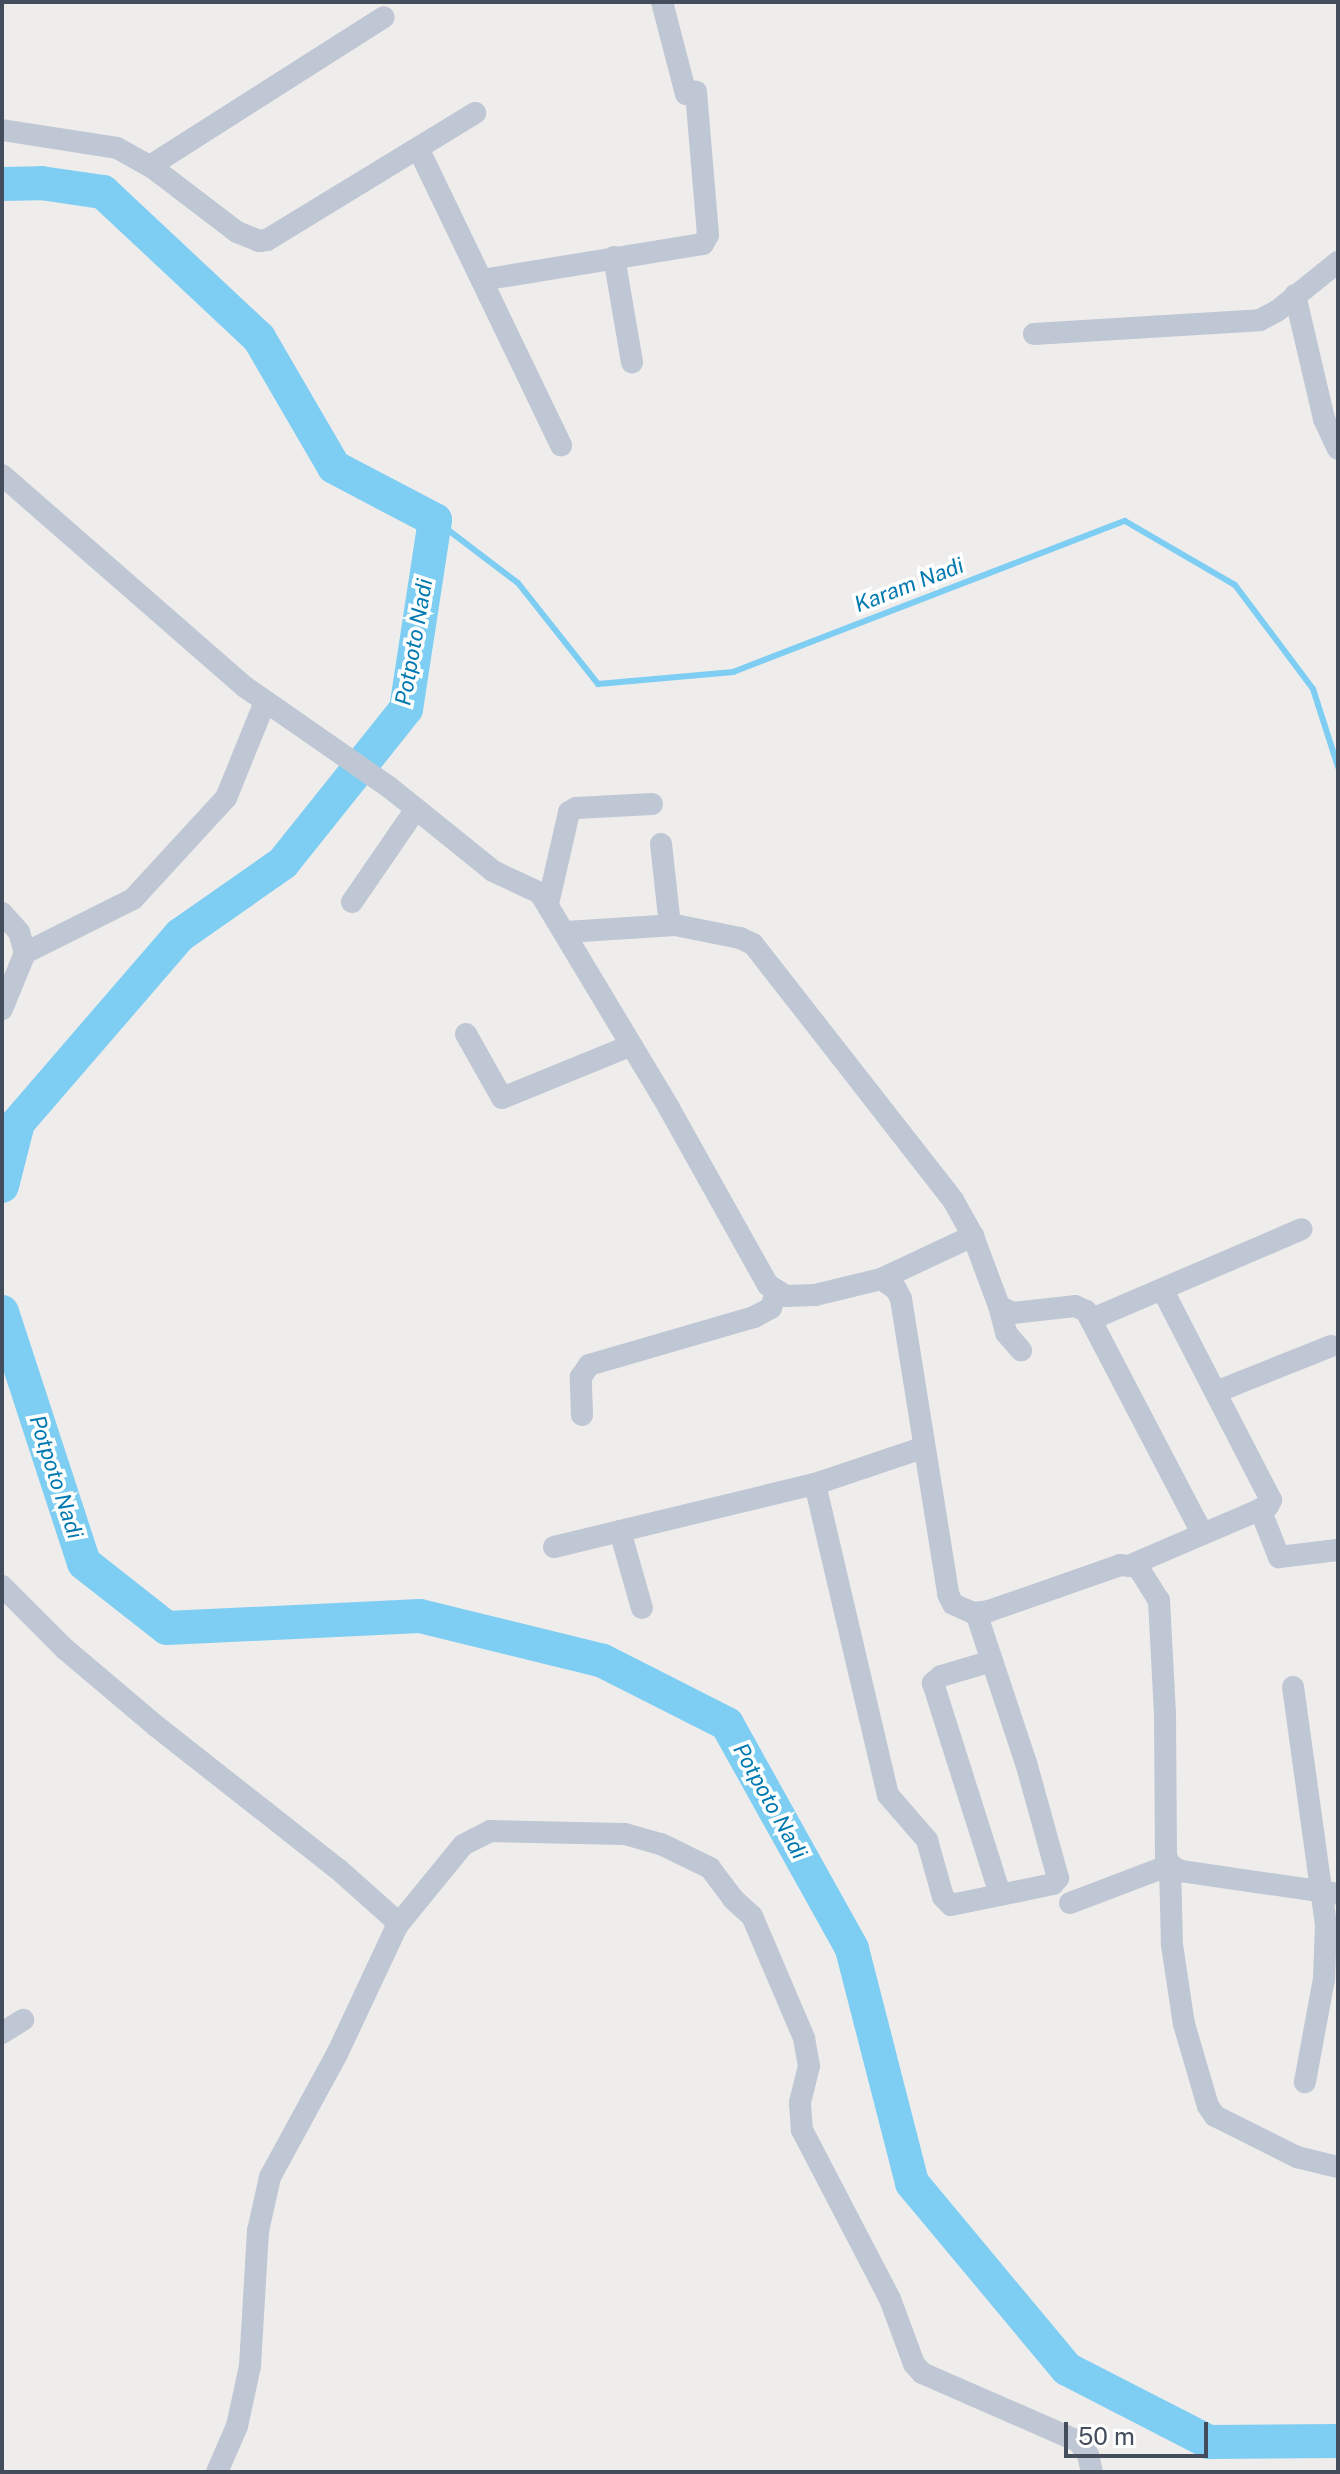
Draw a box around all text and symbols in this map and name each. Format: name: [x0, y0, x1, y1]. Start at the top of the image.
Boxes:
water label: Karam Nadi: [851, 552, 967, 618]
water label: Potpoto Nadi: [390, 577, 438, 707]
water label: Potpoto Nadi: [24, 1412, 88, 1542]
water label: Potpoto Nadi: [727, 1738, 813, 1864]
scale bar: [1068, 2406, 1212, 2456]
text: 50 m: [1078, 2422, 1135, 2450]

